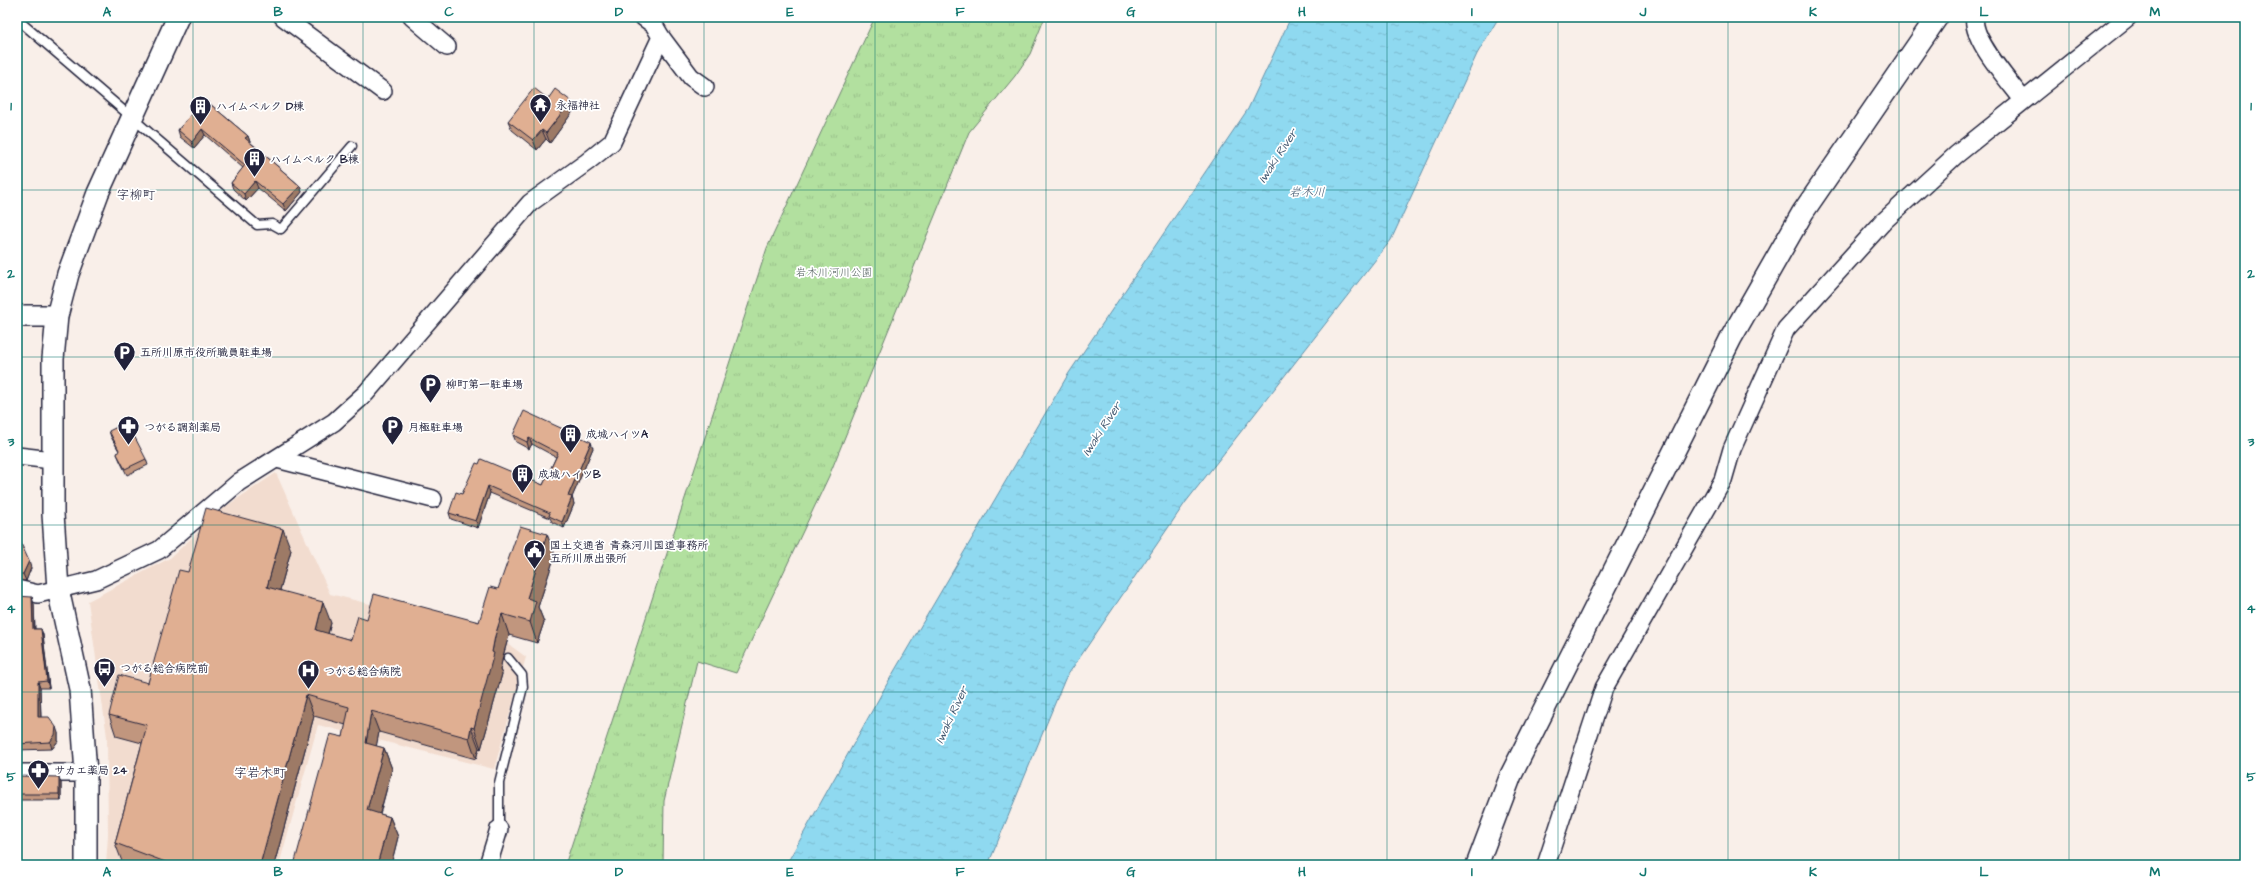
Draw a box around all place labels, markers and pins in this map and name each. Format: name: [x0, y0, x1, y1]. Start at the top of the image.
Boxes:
temple icon: 永福神社: [527, 92, 553, 125]
building icon: ハイムベルク D棟: [187, 93, 213, 126]
place label: 永福神社: [556, 98, 600, 113]
place label: ハイムベルク D棟: [216, 99, 305, 114]
building icon: ハイムベルク B棟: [241, 146, 267, 179]
place label: ハイムベルク B棟: [270, 152, 360, 167]
parking icon: 五所川原市役所職員駐車場: [111, 339, 137, 372]
place label: 五所川原市役所職員駐車場: [140, 345, 272, 360]
parking icon: 柳町第一駐車場: [417, 371, 443, 404]
place label: 柳町第一駐車場: [446, 377, 523, 392]
pharmacy icon: つがる調剤薬局: [115, 414, 141, 447]
parking icon: 月極駐車場: [380, 414, 406, 447]
place label: つがる調剤薬局: [144, 420, 221, 435]
place label: 月極駐車場: [408, 420, 463, 435]
building icon: 成城ハイツA: [558, 421, 584, 454]
place label: 成城ハイツA: [586, 427, 649, 442]
building icon: 成城ハイツB: [510, 461, 536, 494]
place label: 成城ハイツB: [538, 467, 601, 482]
public building icon: 国土交通省 青森河川国道事務所 五所川原出張所: [522, 538, 548, 571]
place label: 国土交通省 青森河川国道事務所 五所川原出張所: [550, 538, 708, 566]
bus stop icon: つがる総合病院前: [91, 655, 117, 688]
hospital icon: つがる総合病院: [295, 658, 321, 691]
place label: つがる総合病院前: [120, 661, 208, 676]
place label: つがる総合病院: [324, 664, 401, 679]
pharmacy icon: サカエ薬局 24: [26, 757, 52, 790]
place label: サカエ薬局 24: [54, 763, 128, 778]

